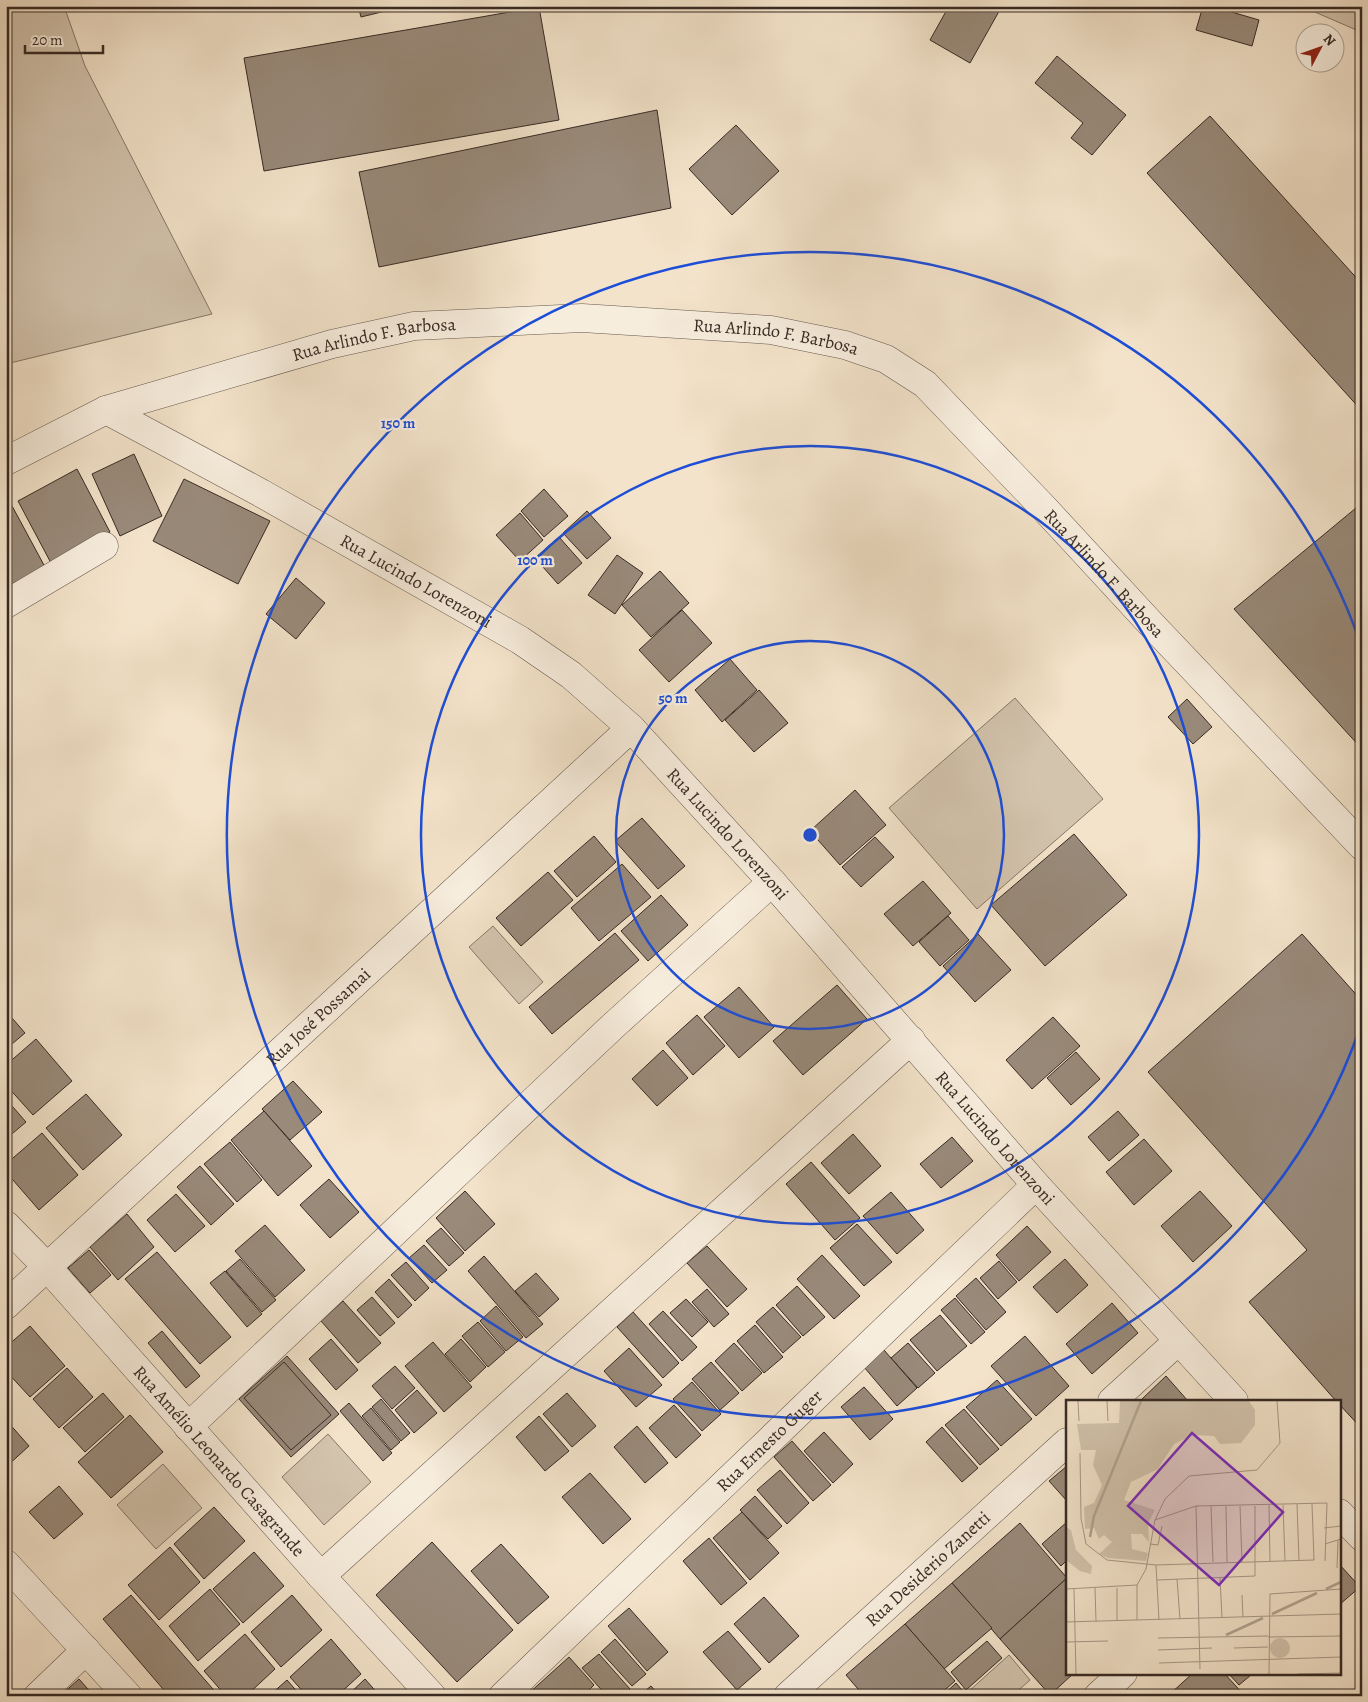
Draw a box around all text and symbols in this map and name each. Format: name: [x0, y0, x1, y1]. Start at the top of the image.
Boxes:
scale bar: [25, 22, 102, 54]
north arrow: [1296, 22, 1346, 72]
text: 20 m: [32, 30, 63, 50]
text: N: [1319, 30, 1340, 50]
street label: Rua Arlindo F. Barbosa: [289, 312, 457, 367]
street label: Rua Arlindo F. Barbosa: [693, 313, 862, 361]
text: 150 m: [381, 413, 416, 433]
street label: Rua Arlindo F. Barbosa: [1039, 504, 1170, 643]
street label: Rua Lucindo Lorenzoni: [336, 528, 496, 634]
text: 100 m: [517, 550, 553, 570]
text: 50 m: [658, 688, 688, 708]
street label: Rua Lucindo Lorenzoni: [661, 763, 794, 905]
centre of rings: [801, 826, 819, 844]
street label: Rua José Possamai: [261, 962, 376, 1071]
street label: Rua Lucindo Lorenzoni: [930, 1066, 1061, 1210]
street label: Rua Amélio Leonardo Casagrande: [128, 1360, 310, 1562]
street label: Rua Ernesto Guger: [711, 1384, 828, 1497]
inset map: [1066, 1400, 1340, 1674]
street label: Rua Desiderio Zanetti: [860, 1506, 995, 1632]

